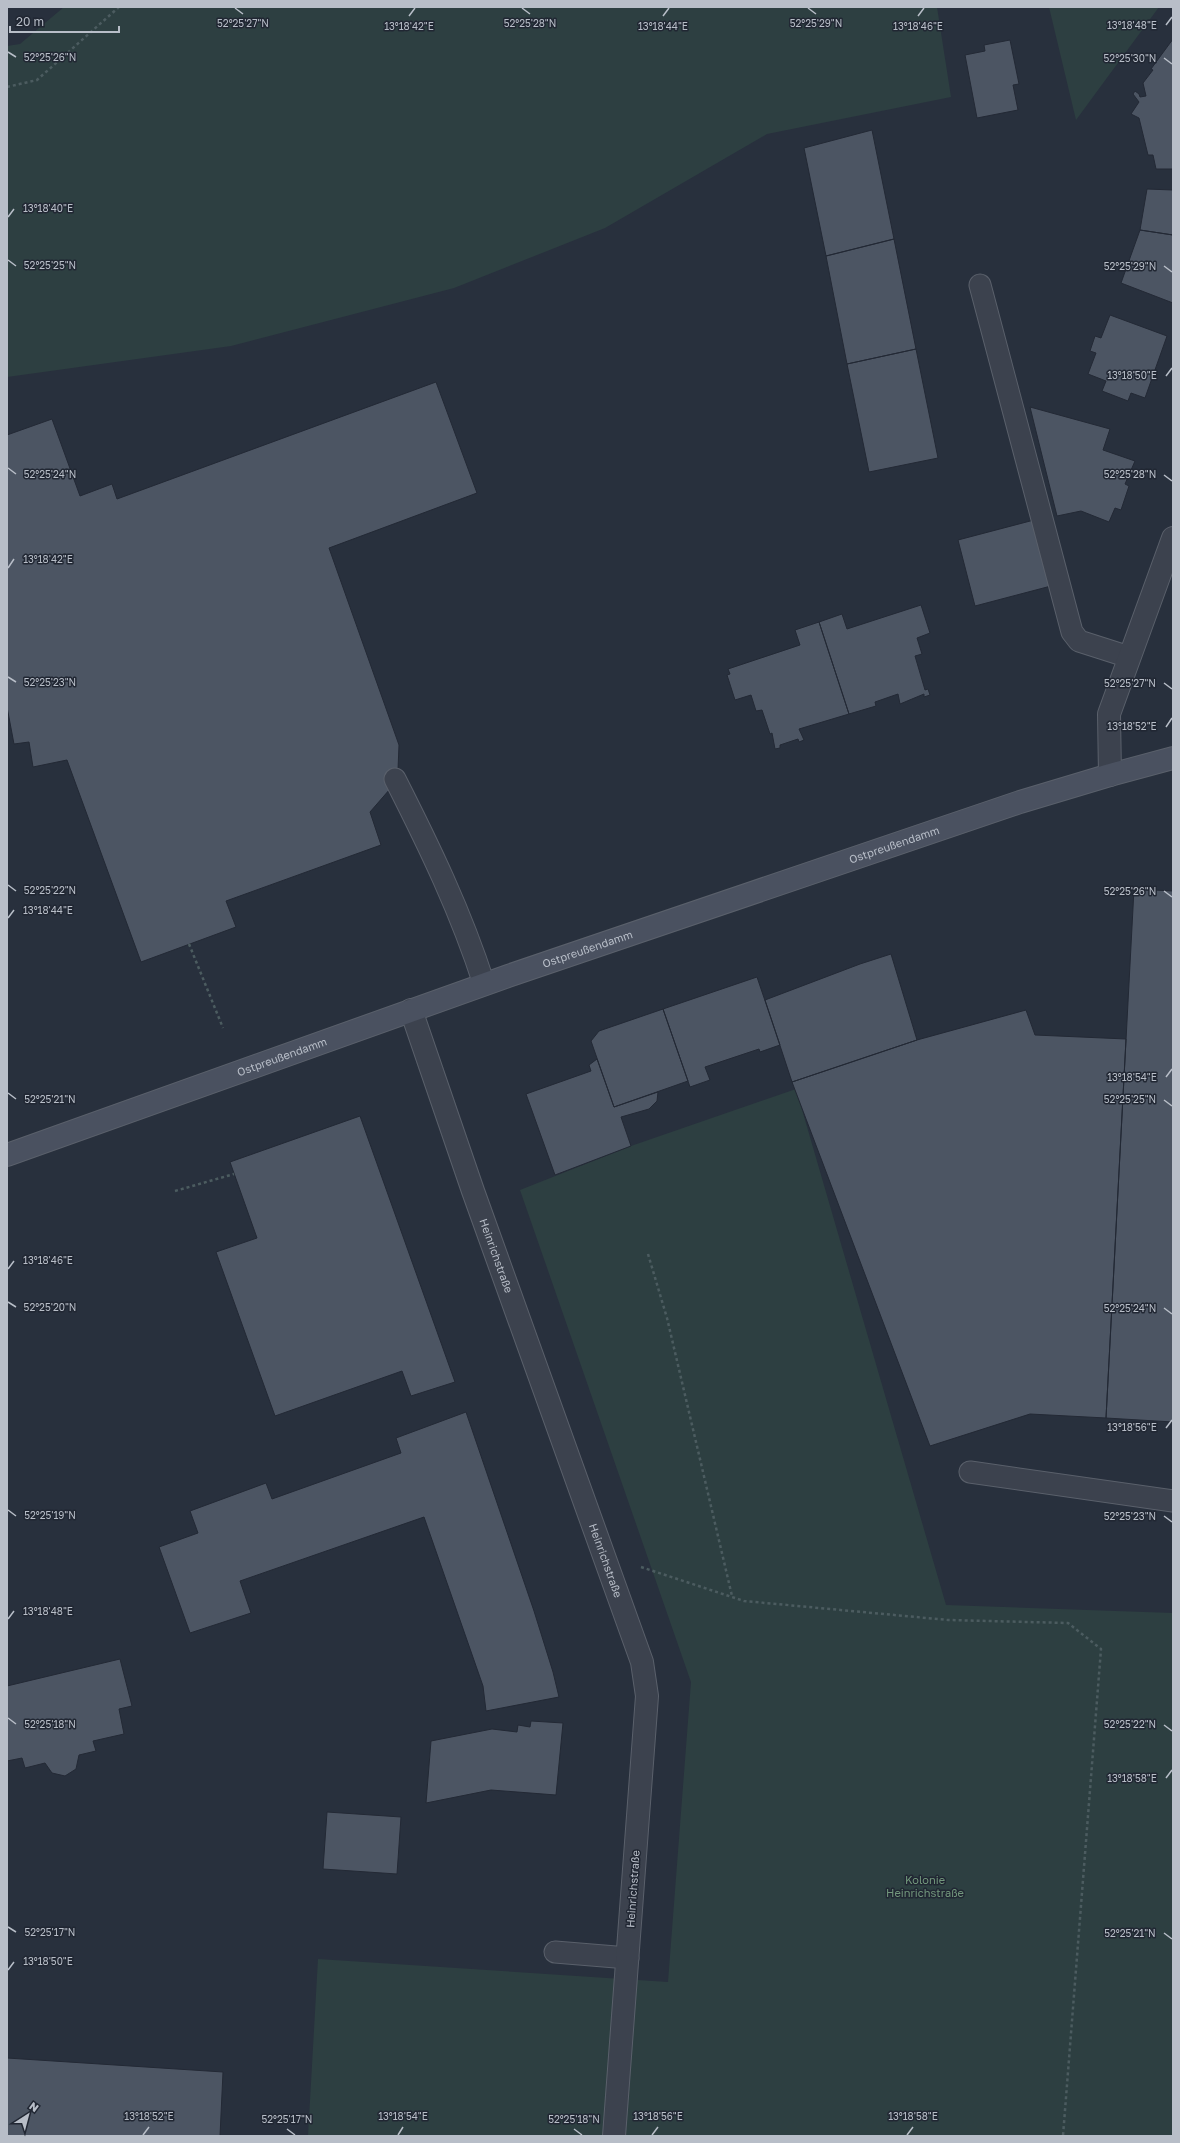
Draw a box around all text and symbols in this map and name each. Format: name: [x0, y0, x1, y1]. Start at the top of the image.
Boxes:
scale bar: [10, 8, 119, 34]
text: 20 m: [16, 14, 44, 29]
text: 52°25'27"N: [217, 17, 269, 29]
text: 52°25'28"N: [504, 17, 556, 29]
text: 52°25'29"N: [790, 17, 842, 29]
text: 13°18'48"E: [1107, 19, 1157, 31]
text: 13°18'42"E: [384, 20, 434, 32]
text: 13°18'44"E: [638, 20, 688, 32]
text: 13°18'46"E: [893, 20, 943, 32]
text: 52°25'26"N: [24, 51, 76, 63]
text: 52°25'30"N: [1104, 52, 1156, 64]
text: 13°18'40"E: [23, 202, 73, 214]
text: 52°25'25"N: [24, 259, 76, 271]
text: 52°25'29"N: [1104, 260, 1156, 272]
text: 13°18'50"E: [1107, 369, 1157, 381]
text: 52°25'24"N: [24, 468, 76, 480]
text: 52°25'28"N: [1104, 468, 1156, 480]
text: 13°18'42"E: [23, 553, 73, 565]
text: 52°25'23"N: [24, 676, 76, 688]
text: 52°25'27"N: [1104, 677, 1156, 689]
text: 13°18'52"E: [1107, 720, 1157, 732]
street label: Ostpreußendamm: [847, 823, 941, 866]
text: 52°25'22"N: [24, 884, 76, 896]
text: 52°25'26"N: [1104, 885, 1156, 897]
text: 13°18'44"E: [23, 904, 73, 916]
street label: Ostpreußendamm: [541, 927, 634, 970]
street label: Ostpreußendamm: [235, 1034, 328, 1078]
text: 13°18'54"E: [1107, 1071, 1157, 1083]
text: 52°25'21"N: [24, 1093, 76, 1105]
text: 52°25'25"N: [1104, 1093, 1156, 1105]
street label: Heinrichstraße: [477, 1217, 516, 1294]
text: 13°18'46"E: [23, 1254, 73, 1266]
text: 52°25'20"N: [24, 1301, 76, 1313]
text: 52°25'24"N: [1104, 1302, 1156, 1314]
text: 13°18'56"E: [1107, 1421, 1157, 1433]
text: 52°25'19"N: [24, 1509, 76, 1521]
text: 52°25'23"N: [1104, 1510, 1156, 1522]
street label: Heinrichstraße: [587, 1522, 625, 1599]
text: 13°18'48"E: [23, 1605, 73, 1617]
text: 52°25'18"N: [24, 1718, 76, 1730]
text: 52°25'22"N: [1104, 1718, 1156, 1730]
text: 13°18'58"E: [1107, 1772, 1157, 1784]
street label: Heinrichstraße: [623, 1850, 642, 1928]
park label: Kolonie Heinrichstraße: [886, 1873, 964, 1899]
text: 52°25'17"N: [25, 1926, 75, 1938]
text: 52°25'21"N: [1104, 1927, 1156, 1939]
text: 13°18'50"E: [23, 1955, 73, 1967]
north arrow: [8, 2095, 48, 2135]
text: N: [27, 2099, 41, 2114]
text: 13°18'52"E: [124, 2110, 174, 2122]
text: 13°18'54"E: [378, 2110, 428, 2122]
text: 13°18'56"E: [633, 2110, 683, 2122]
text: 13°18'58"E: [888, 2110, 938, 2122]
text: 52°25'17"N: [262, 2113, 312, 2125]
text: 52°25'18"N: [548, 2113, 600, 2125]

